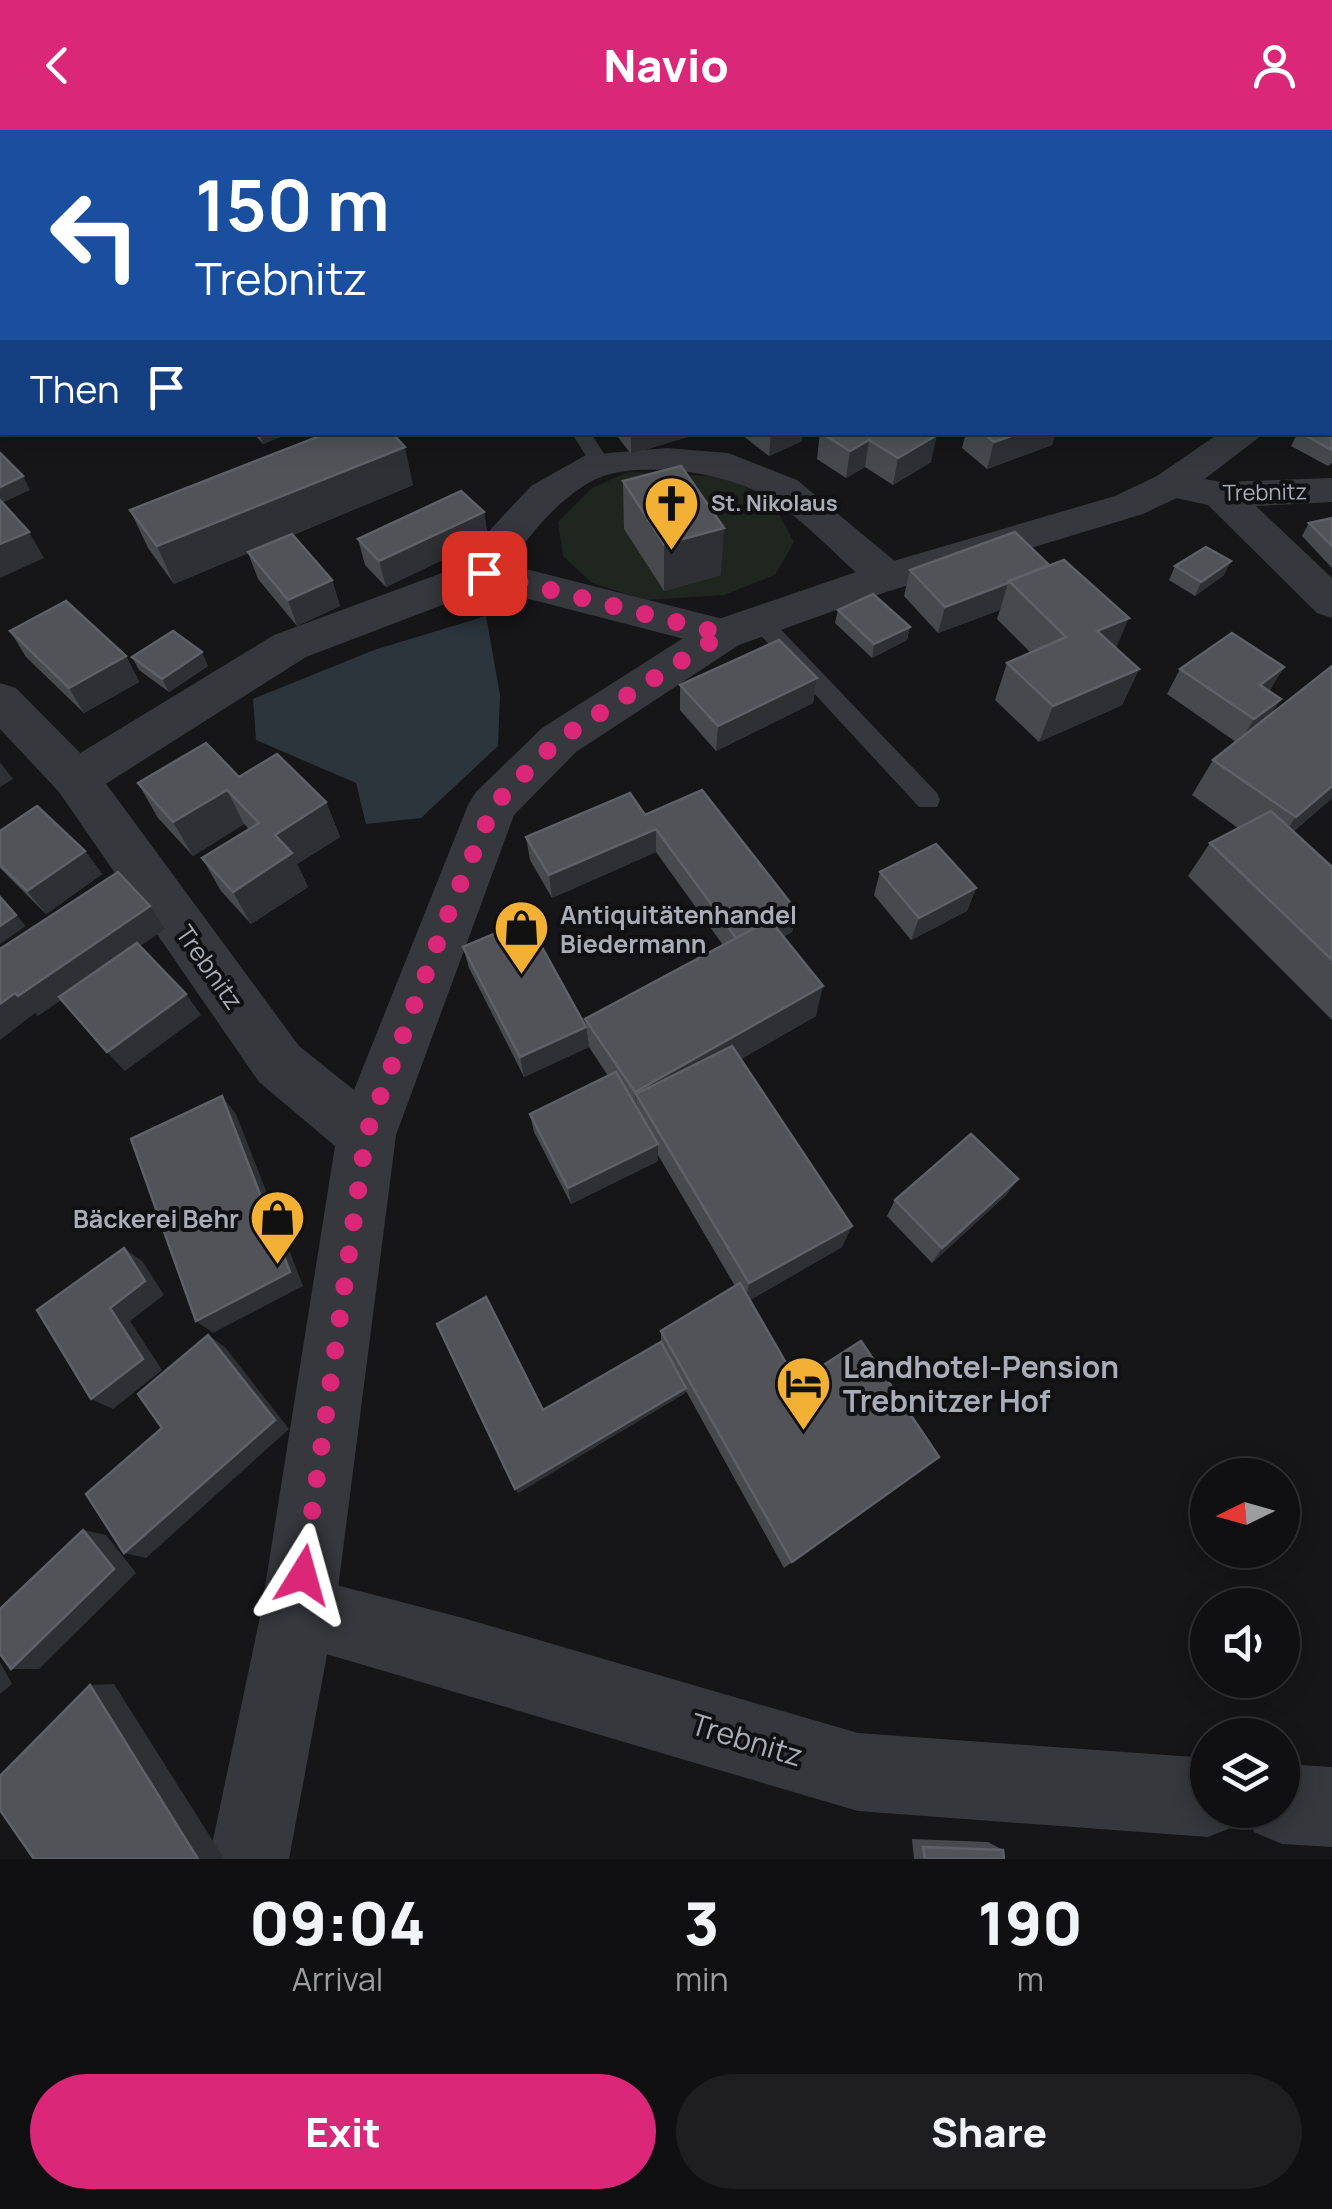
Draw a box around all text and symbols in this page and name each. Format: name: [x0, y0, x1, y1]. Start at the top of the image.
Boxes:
text: Navio: [603, 34, 729, 96]
icon: back: [30, 38, 85, 93]
icon: person: [1247, 38, 1302, 93]
text: 150 m: [195, 156, 390, 252]
icon: left: [30, 170, 160, 300]
text: Trebnitz: [195, 247, 367, 309]
icon: arrive: [139, 360, 194, 415]
text: Then: [30, 362, 119, 414]
church icon: St. Nikolaus: [642, 473, 702, 552]
street label: Trebnitz: [1223, 476, 1307, 508]
place label: St. Nikolaus: [711, 488, 838, 518]
pin: [442, 531, 527, 616]
icon: arrive: [457, 546, 512, 601]
place label: Antiquitätenhandel Biedermann: [560, 897, 797, 961]
shop icon: Antiquitätenhandel Biedermann: [491, 898, 551, 977]
street label: Trebnitz: [168, 918, 252, 1016]
shop icon: Bäckerei Behr: [248, 1188, 308, 1267]
place label: Bäckerei Behr: [73, 1201, 239, 1236]
place label: Landhotel-Pension Trebnitzer Hof: [843, 1346, 1119, 1421]
hotel icon: Landhotel-Pension Trebnitzer Hof: [774, 1353, 834, 1432]
north arrow: [1190, 1458, 1300, 1568]
map controls: [1190, 1458, 1300, 1828]
position arrow: [251, 1523, 355, 1627]
button: sound: [1190, 1588, 1300, 1698]
street label: Trebnitz: [686, 1703, 808, 1775]
button: layers: [1190, 1718, 1300, 1828]
text: 09:04: [249, 1881, 426, 1963]
text: 3: [684, 1881, 719, 1963]
text: 190: [978, 1881, 1083, 1963]
text: Arrival: [292, 1957, 383, 2001]
text: min: [675, 1957, 729, 2001]
text: m: [1017, 1957, 1044, 2001]
button: Exit: [30, 2074, 656, 2189]
button: Share: [676, 2074, 1302, 2189]

